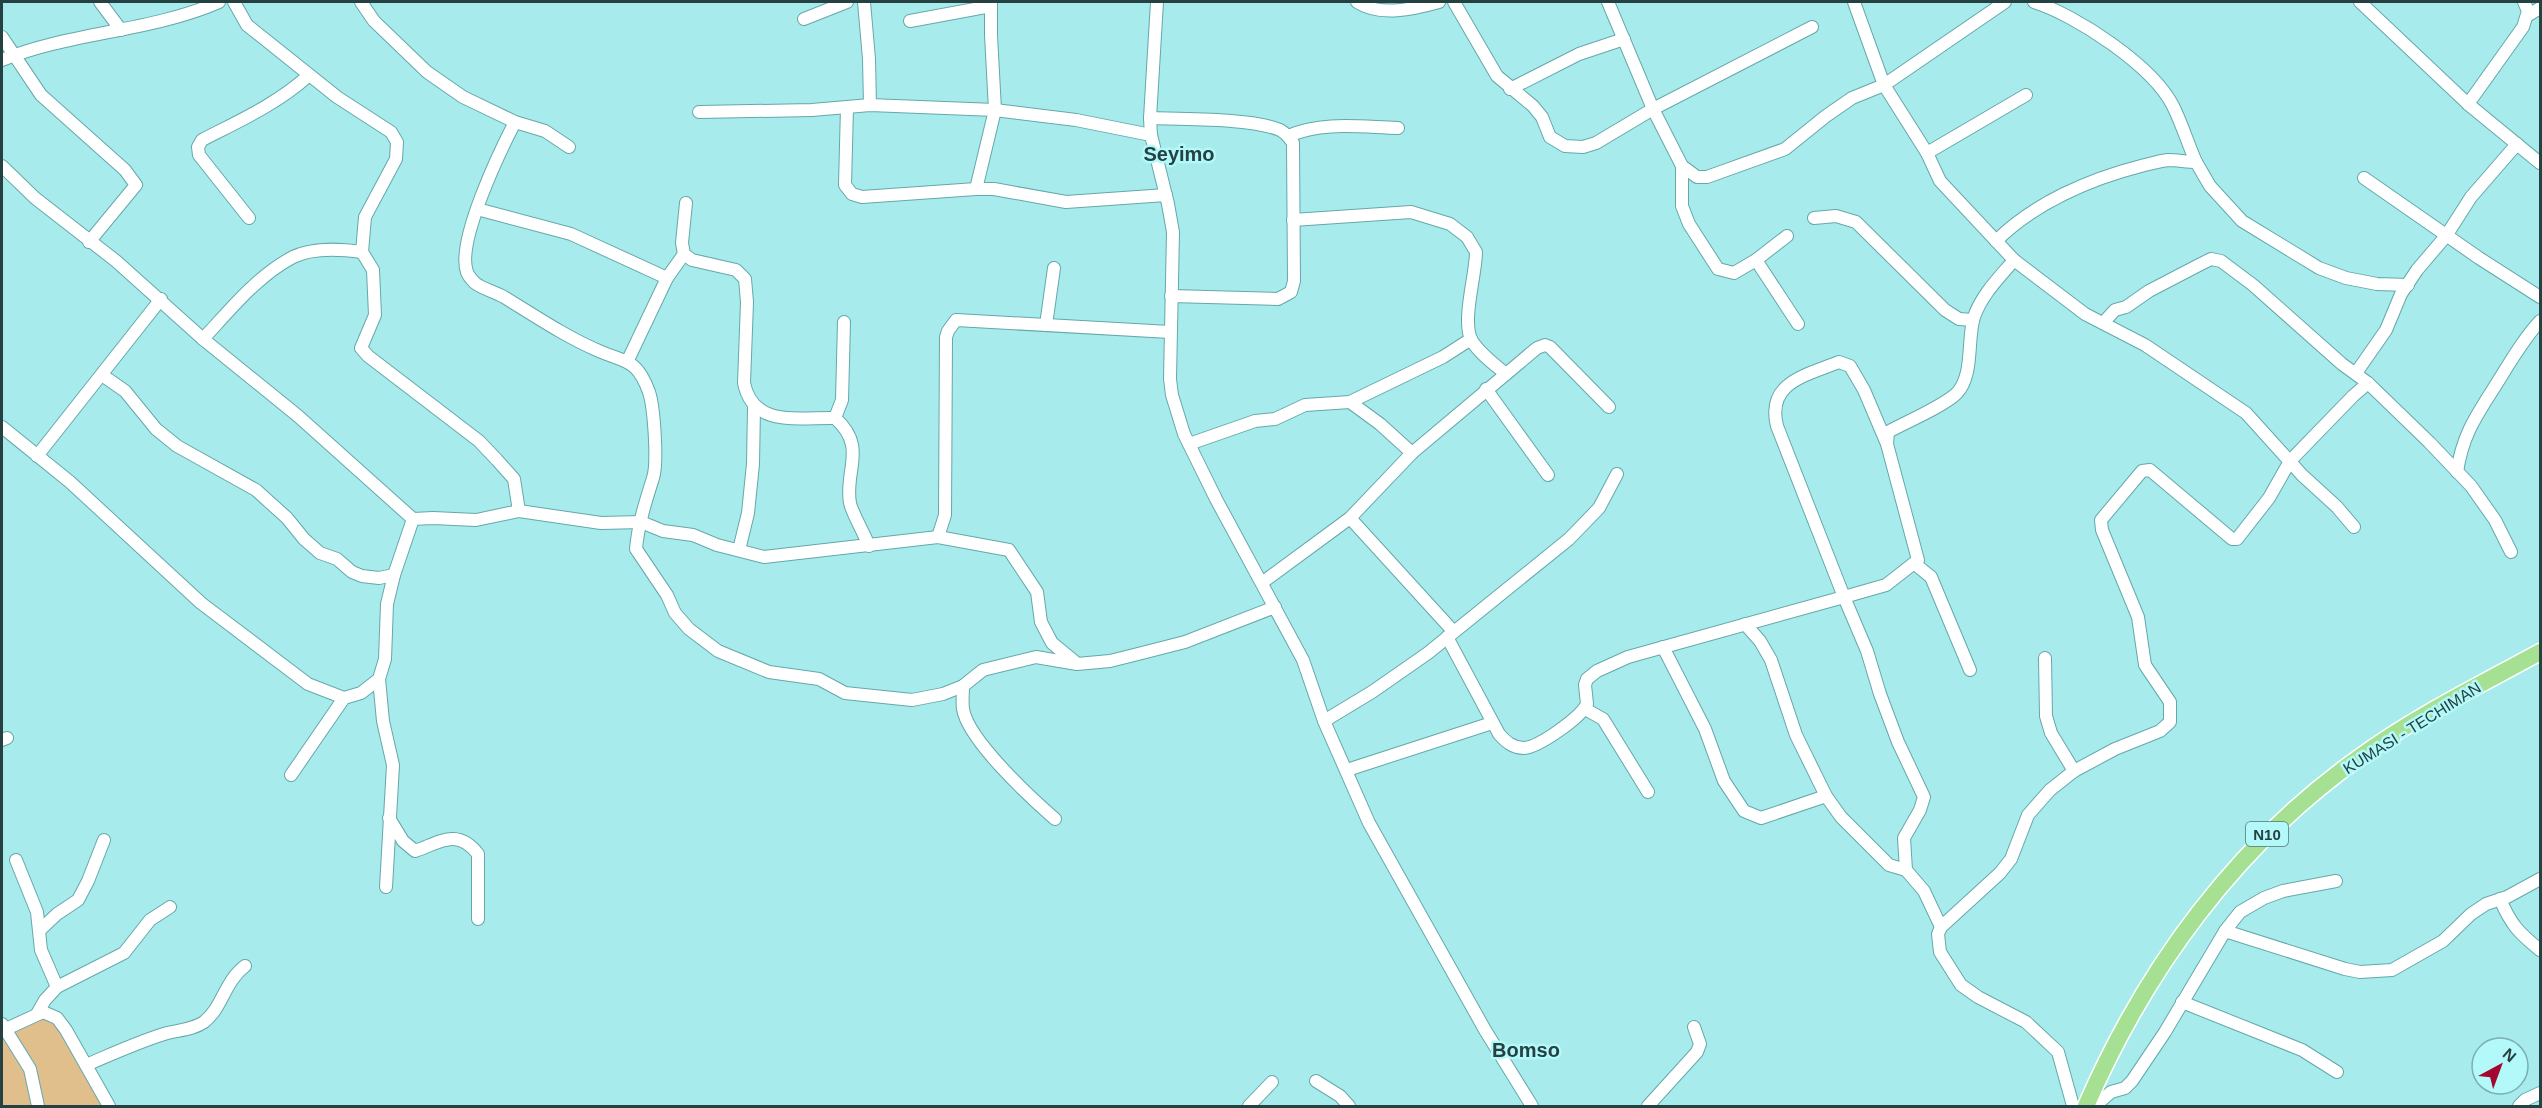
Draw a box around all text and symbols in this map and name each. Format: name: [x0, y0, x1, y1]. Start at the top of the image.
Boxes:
district label: Seyimo: [1143, 143, 1215, 165]
street label: KUMASI - TECHIMAN: [2340, 679, 2484, 777]
road number: N10: [2246, 822, 2288, 846]
north arrow: [2470, 1036, 2530, 1096]
district label: Bomso: [1492, 1039, 1560, 1061]
text: N: [2500, 1045, 2519, 1065]

